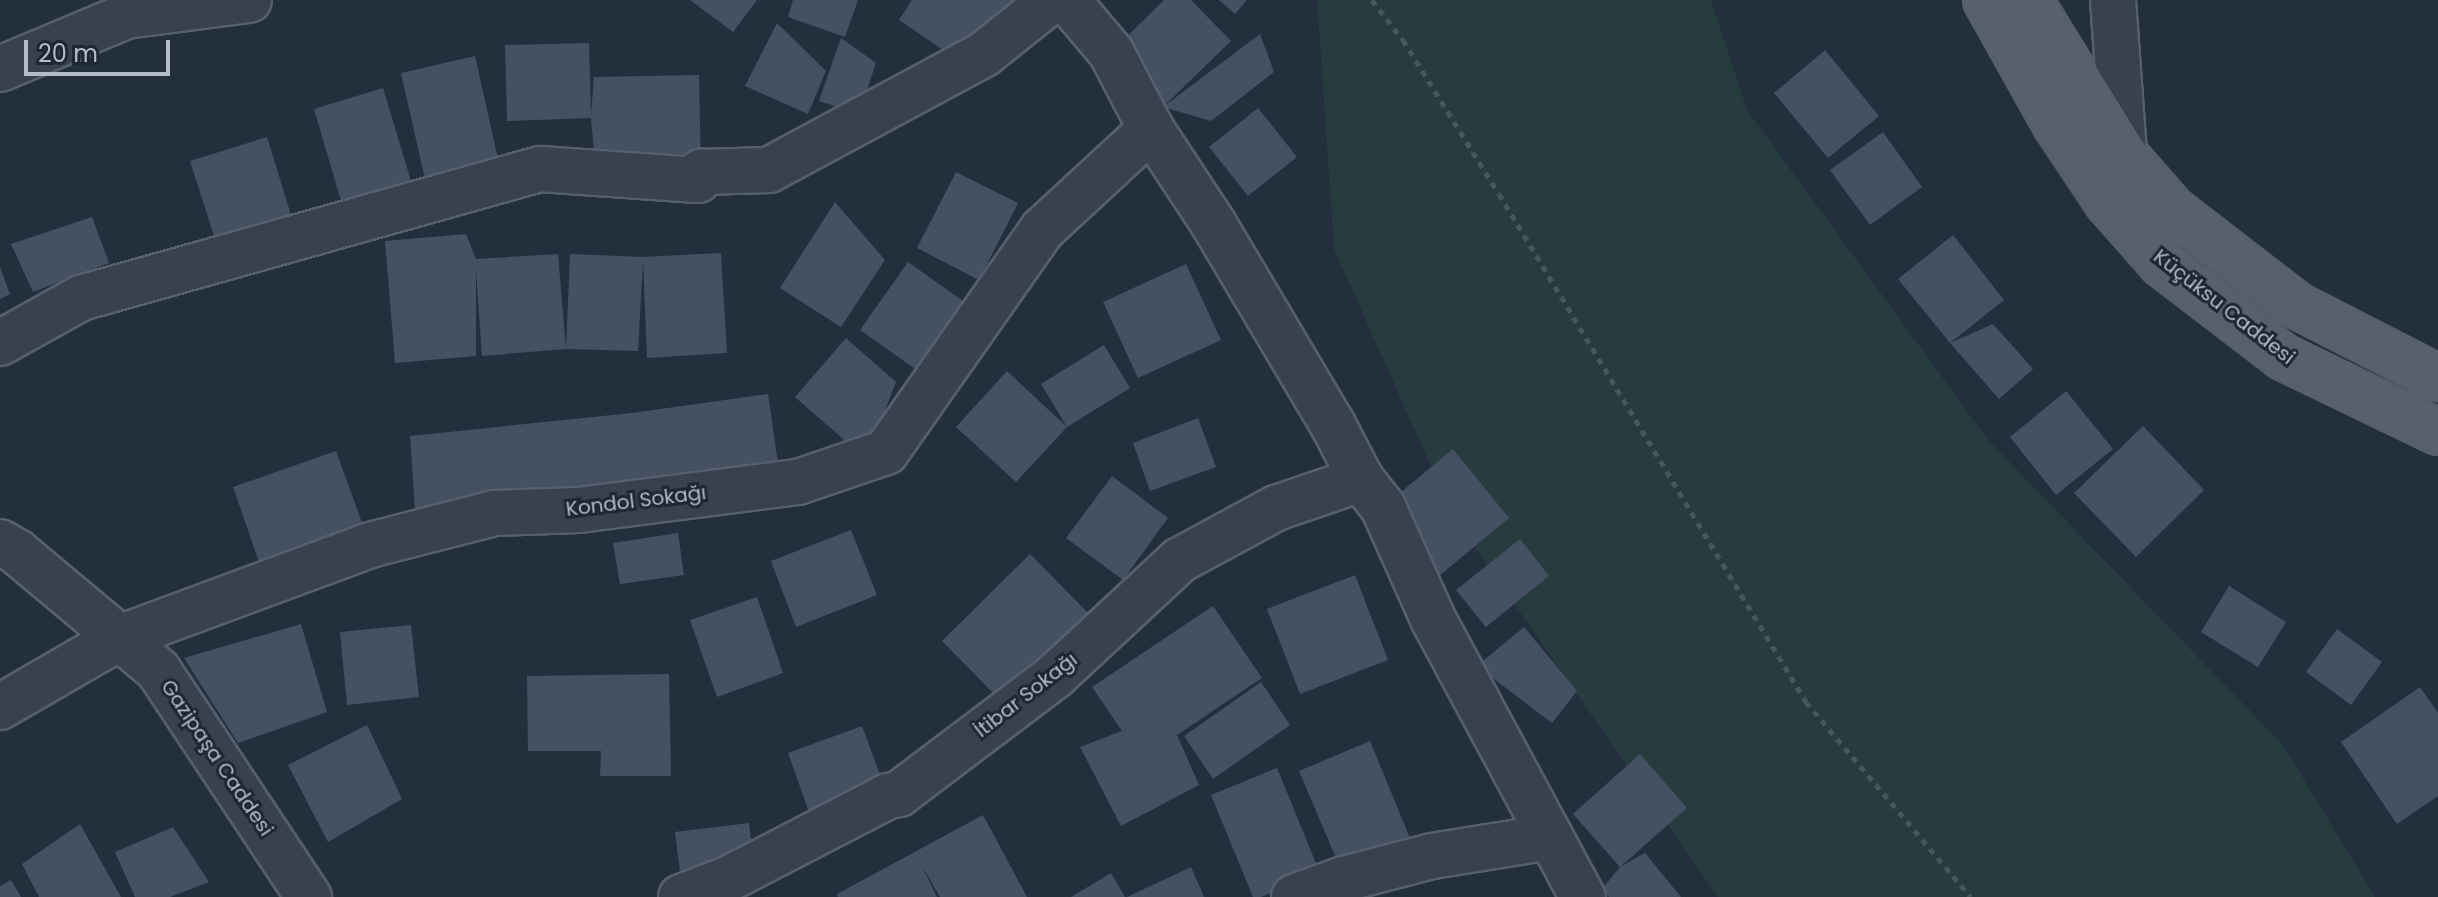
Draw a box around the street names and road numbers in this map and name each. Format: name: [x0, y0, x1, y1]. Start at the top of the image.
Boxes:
street label: Küçüksu Caddesi: [2149, 244, 2299, 370]
street label: Kondol Sokağı: [565, 481, 707, 521]
street label: İtibar Sokağı: [970, 647, 1082, 743]
street label: Gazipaşa Caddesi: [156, 675, 278, 841]

